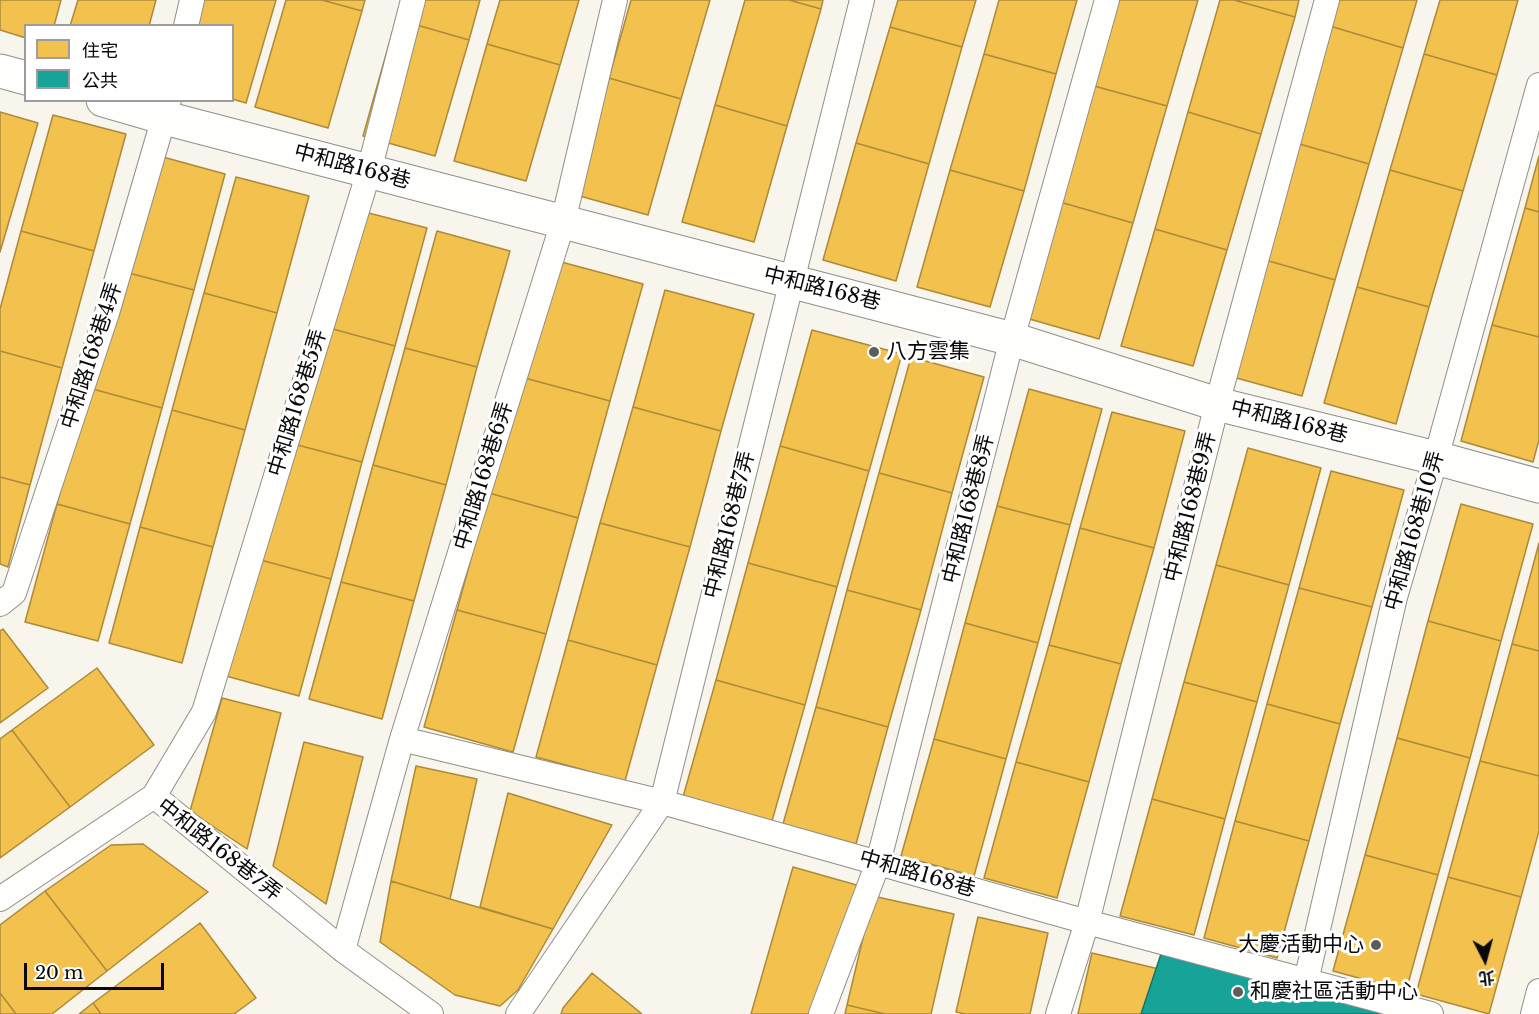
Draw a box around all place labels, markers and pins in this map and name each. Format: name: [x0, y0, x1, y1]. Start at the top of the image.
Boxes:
place label: 八方雲集: [886, 339, 970, 365]
marker: 八方雲集: [867, 345, 881, 359]
place label: 大慶活動中心: [1238, 932, 1364, 958]
marker: 大慶活動中心: [1369, 938, 1383, 952]
place label: 和慶社區活動中心: [1250, 979, 1418, 1005]
marker: 和慶社區活動中心: [1231, 985, 1245, 999]

